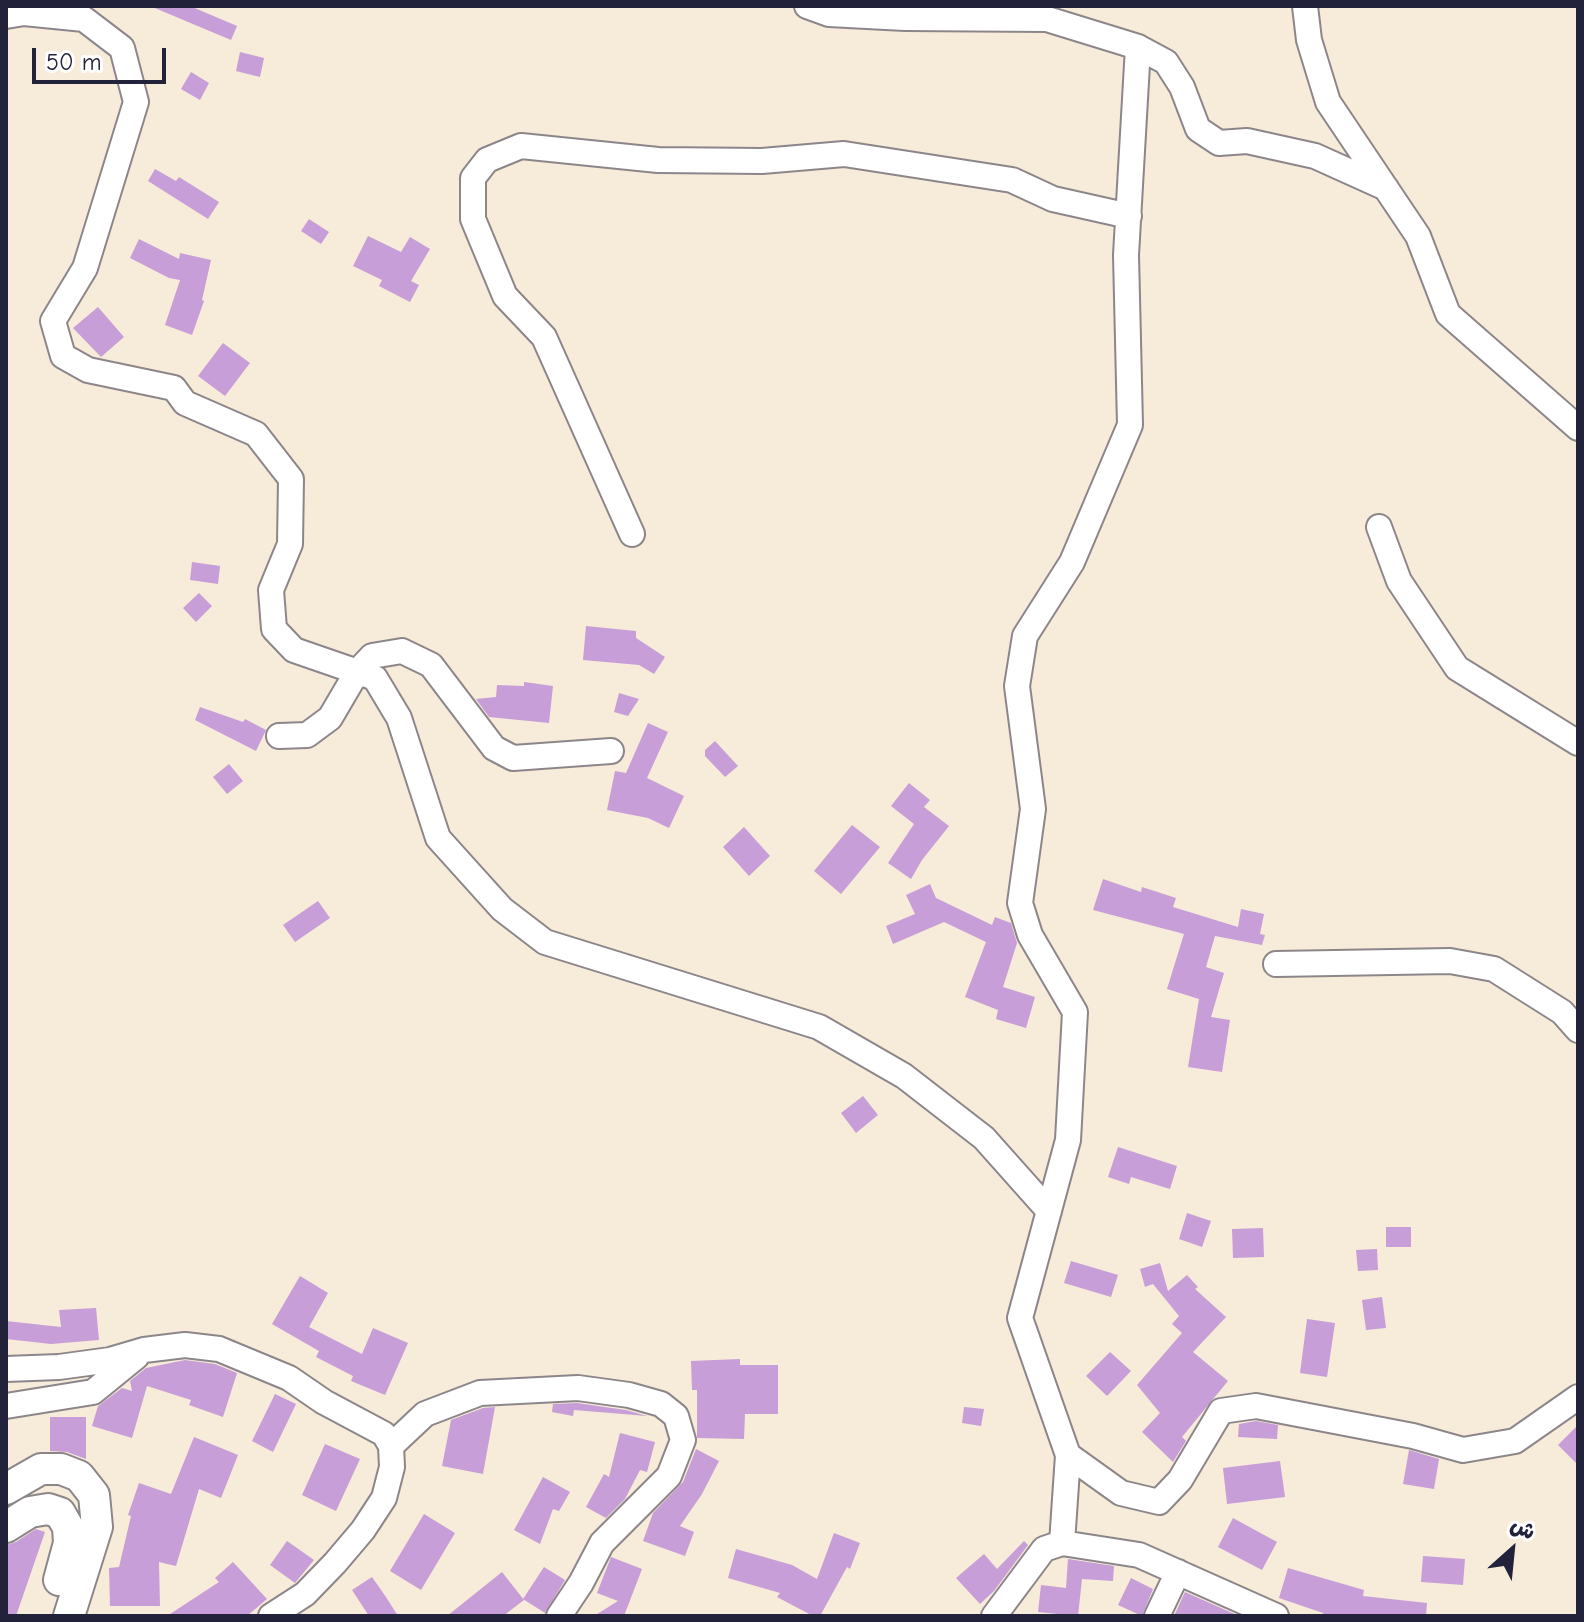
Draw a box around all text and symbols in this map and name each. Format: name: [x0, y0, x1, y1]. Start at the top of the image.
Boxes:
scale bar: [36, 32, 170, 82]
text: 50 m: [46, 48, 102, 76]
north arrow: [1472, 1510, 1552, 1590]
text: ش: [1506, 1512, 1540, 1546]

